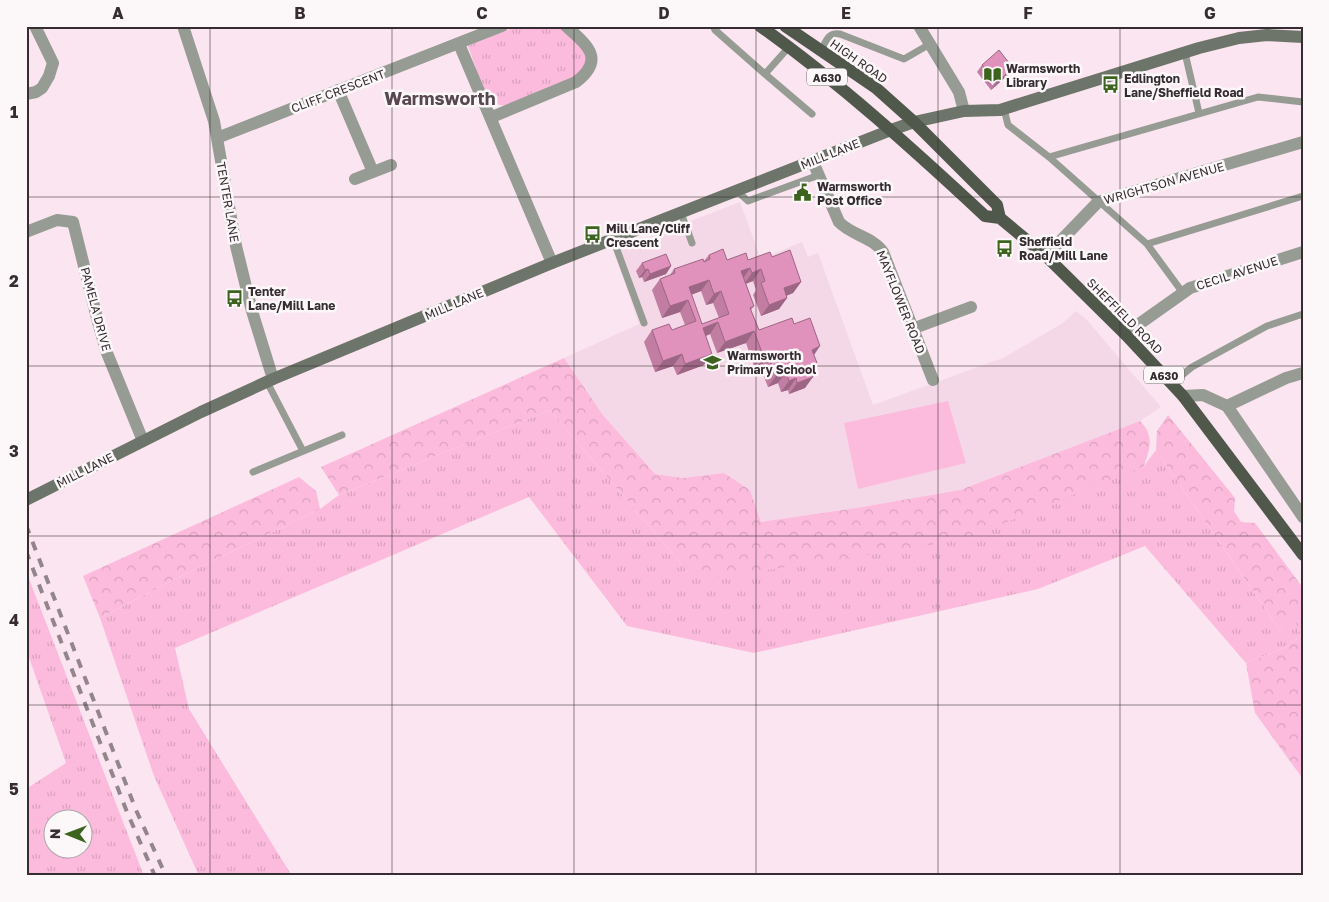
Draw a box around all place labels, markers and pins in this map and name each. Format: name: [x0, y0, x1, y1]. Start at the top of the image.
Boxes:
place label: Warmsworth Library: [1006, 61, 1080, 90]
library icon: Warmsworth Library: [982, 65, 1002, 85]
place label: Edlington Lane/Sheffield Road: [1124, 71, 1244, 100]
bus stop icon: Edlington Lane/Sheffield Road: [1100, 75, 1120, 95]
place label: Warmsworth Post Office: [817, 179, 891, 208]
public building icon: Warmsworth Post Office: [793, 183, 813, 203]
place label: Mill Lane/Cliff Crescent: [606, 221, 690, 250]
bus stop icon: Mill Lane/Cliff Crescent: [582, 225, 602, 245]
place label: Sheffield Road/Mill Lane: [1019, 234, 1108, 263]
bus stop icon: Sheffield Road/Mill Lane: [995, 238, 1015, 258]
place label: Tenter Lane/Mill Lane: [248, 284, 335, 313]
bus stop icon: Tenter Lane/Mill Lane: [224, 288, 244, 308]
place label: Warmsworth Primary School: [727, 348, 816, 377]
school or university icon: Warmsworth Primary School: [703, 352, 723, 372]

